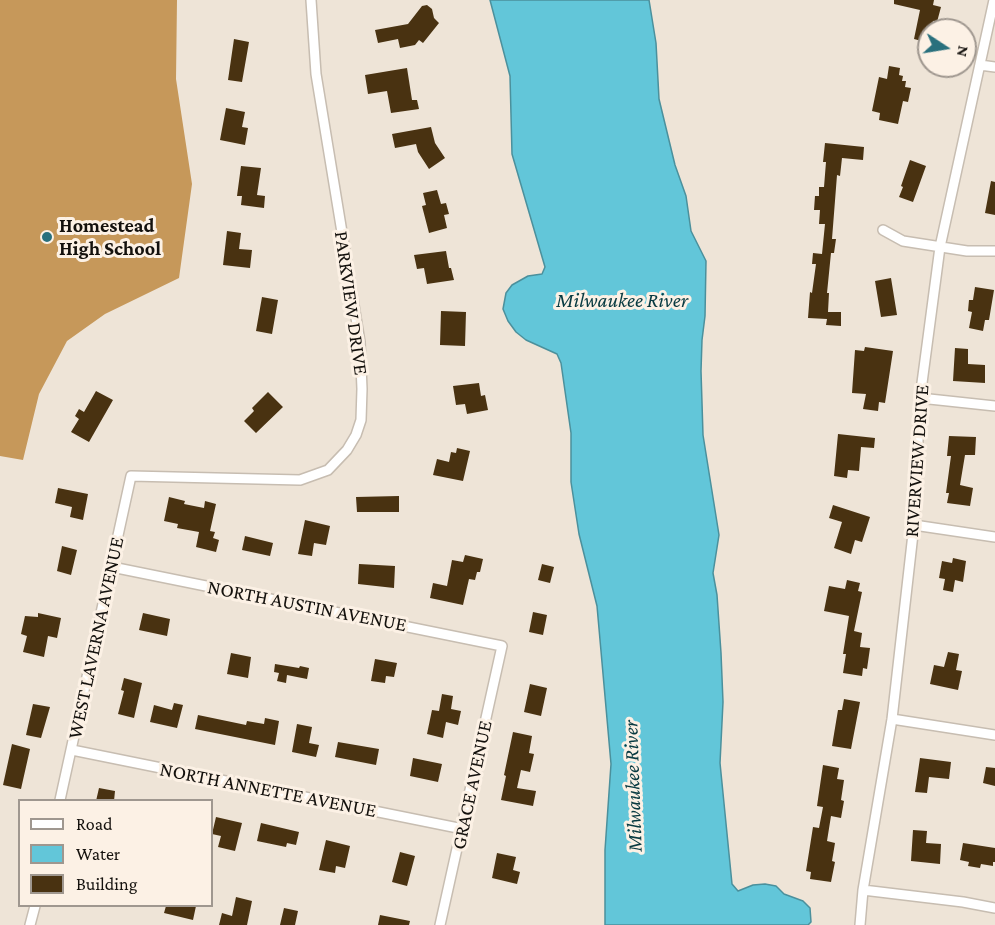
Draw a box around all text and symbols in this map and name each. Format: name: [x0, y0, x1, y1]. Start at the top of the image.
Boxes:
north arrow: [917, 18, 977, 78]
text: N: [954, 44, 973, 59]
place label: Homestead High School: [59, 214, 161, 261]
street label: PARKVIEW DRIVE: [329, 229, 373, 377]
marker: Homestead High School: [40, 230, 54, 244]
water label: Milwaukee River: [556, 288, 688, 314]
street label: RIVERVIEW DRIVE: [900, 384, 934, 538]
street label: WEST LAVERNA AVENUE: [63, 535, 129, 741]
street label: NORTH AUSTIN AVENUE: [205, 575, 409, 637]
street label: GRACE AVENUE: [447, 718, 497, 852]
water label: Milwaukee River: [618, 720, 648, 852]
street label: NORTH ANNETTE AVENUE: [158, 757, 378, 823]
legend: [18, 799, 213, 907]
text: Road: [76, 814, 113, 834]
text: Water: [76, 844, 120, 864]
text: Building: [76, 874, 137, 894]

